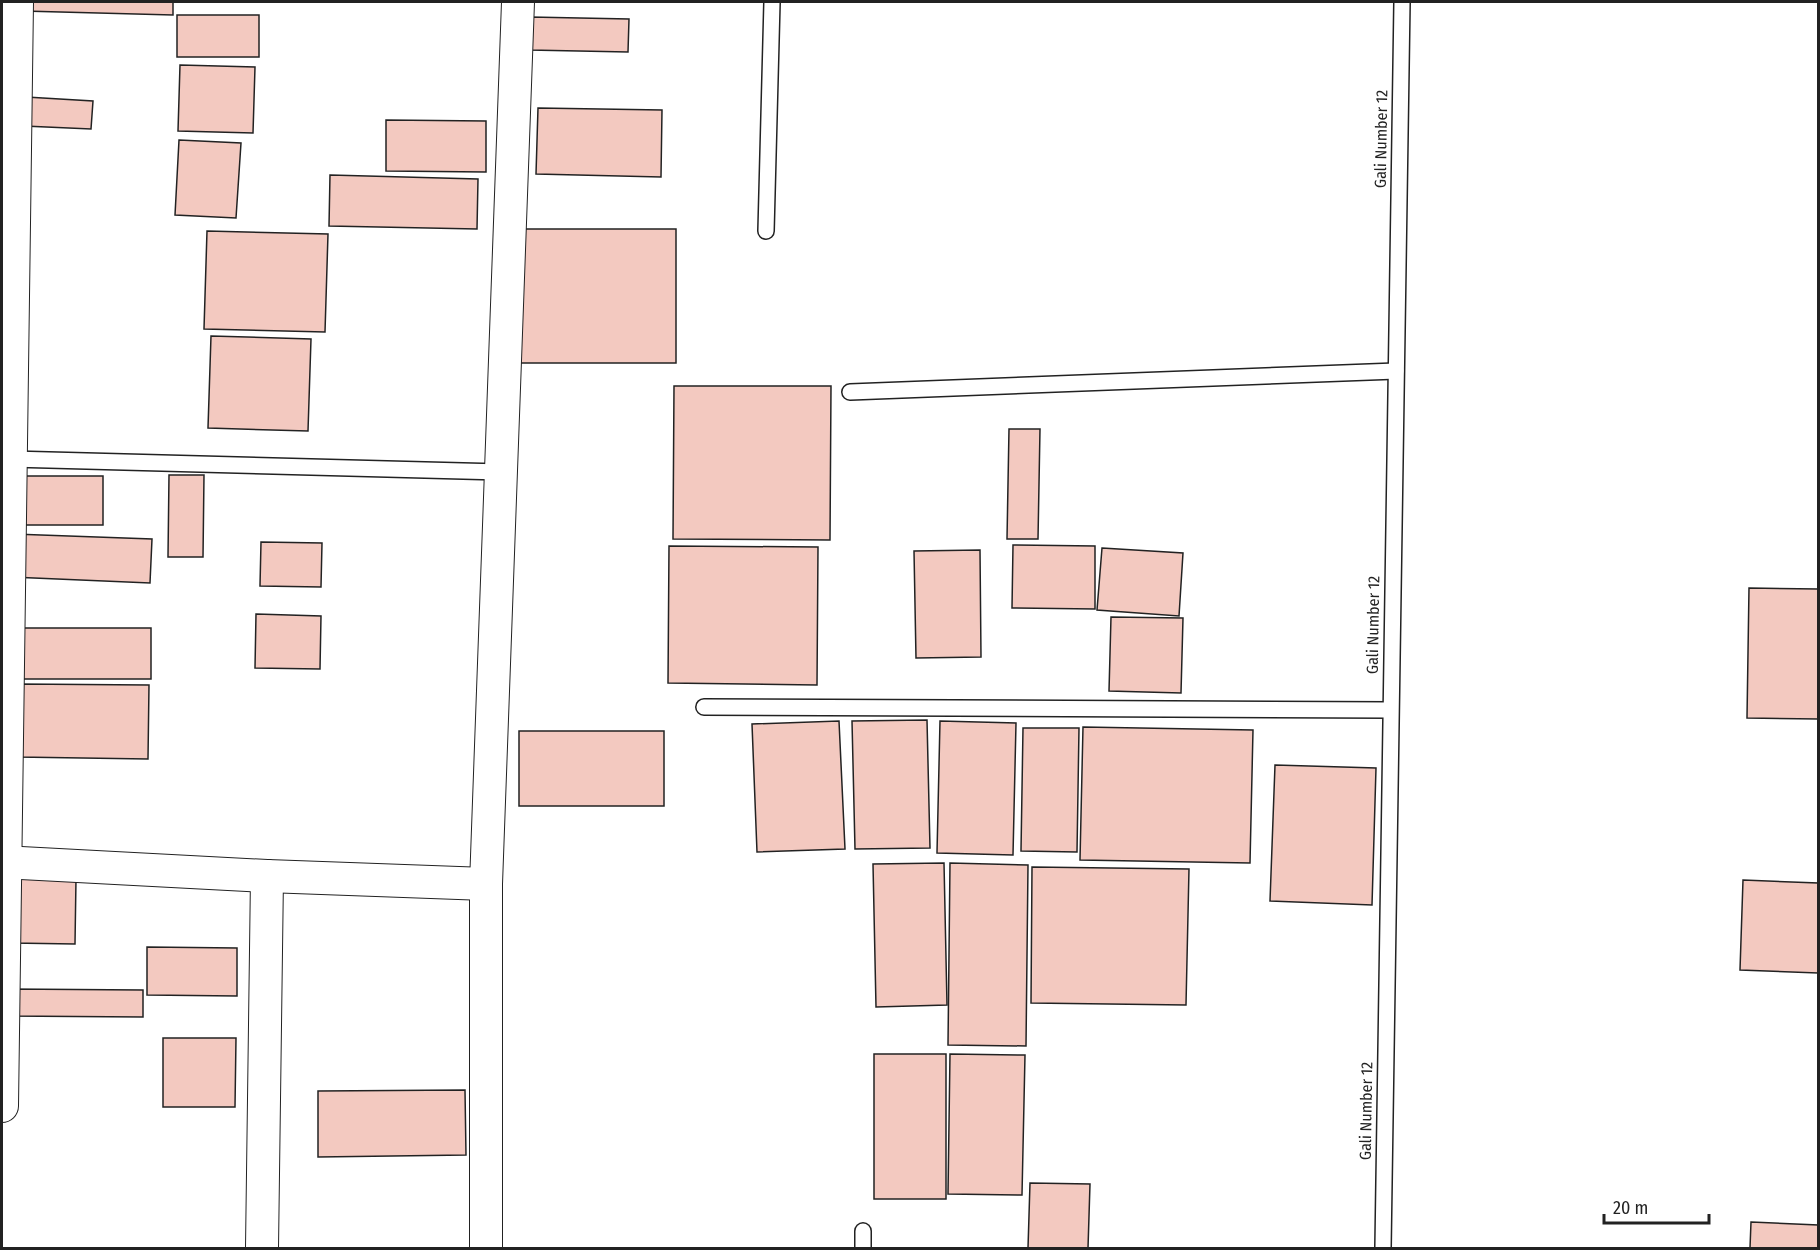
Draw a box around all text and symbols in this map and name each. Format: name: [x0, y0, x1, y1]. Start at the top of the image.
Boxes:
street label: Gali Number 12: [1371, 90, 1391, 188]
street label: Gali Number 12: [1363, 576, 1383, 674]
street label: Gali Number 12: [1356, 1062, 1376, 1160]
scale bar: [1604, 1187, 1709, 1225]
text: 20 m: [1613, 1197, 1648, 1219]

